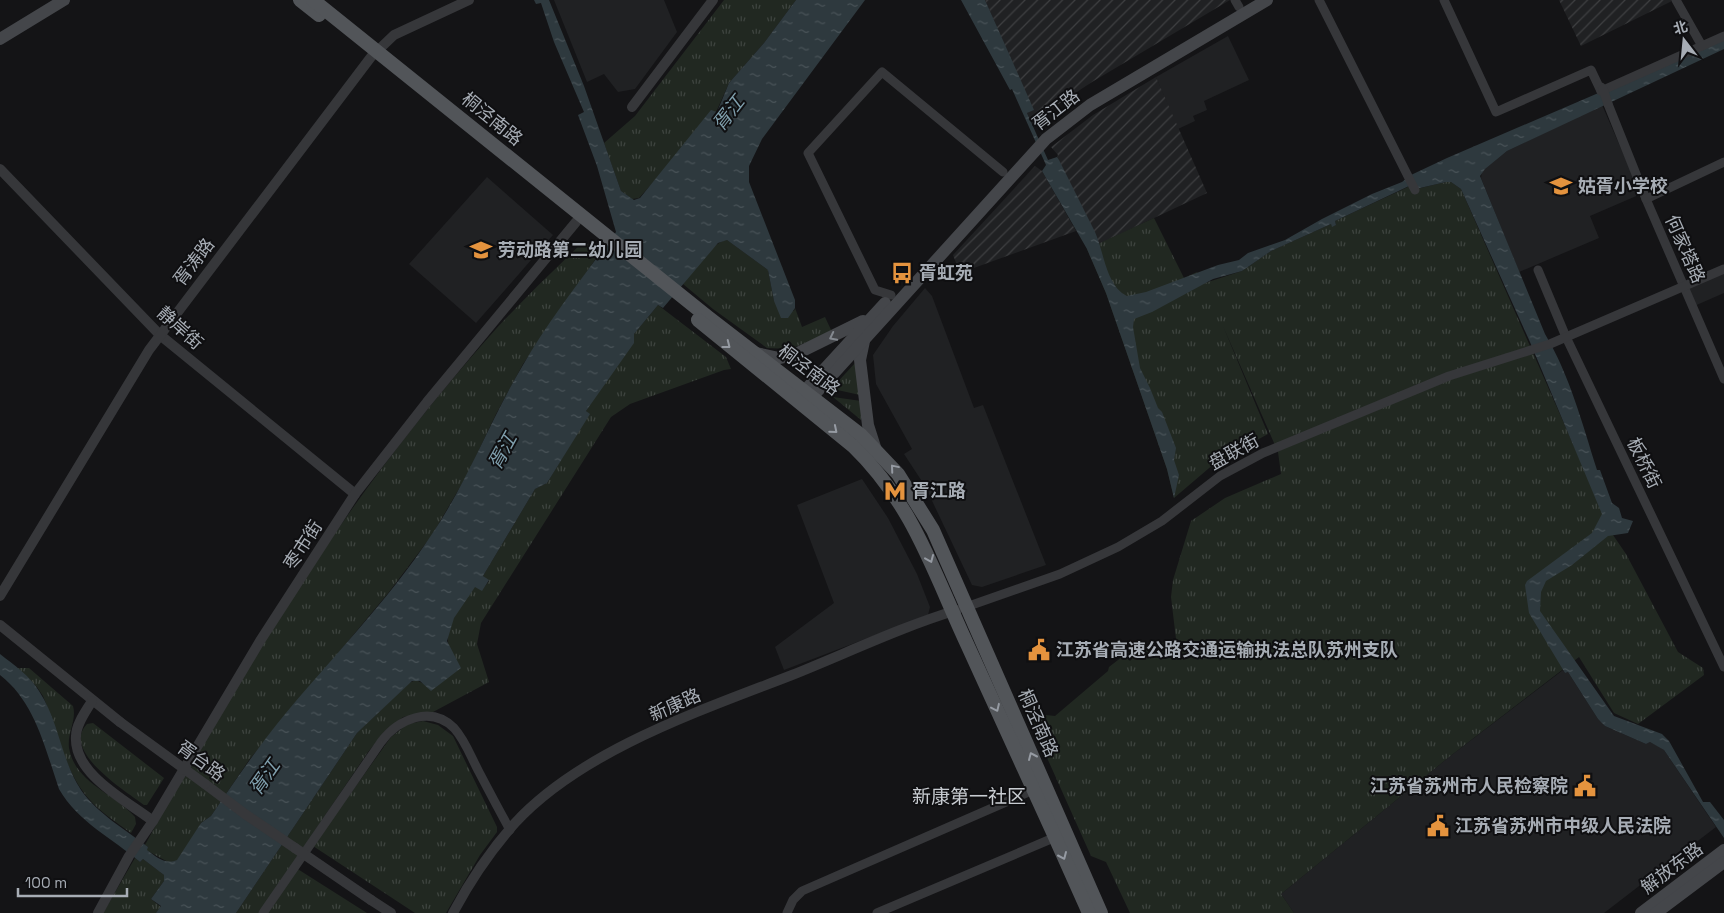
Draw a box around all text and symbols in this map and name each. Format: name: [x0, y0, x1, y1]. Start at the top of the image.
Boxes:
north arrow: [1659, 15, 1709, 65]
text: 北: [1671, 17, 1690, 38]
street label: 胥江路: [1027, 84, 1084, 135]
street label: 桐泾南路: [457, 87, 528, 150]
water label: 胥江: [707, 89, 751, 136]
school or university icon: 姑胥小学校: [1548, 173, 1574, 199]
place label: 姑胥小学校: [1578, 174, 1668, 197]
street label: 何家塔路: [1660, 211, 1711, 286]
street label: 胥涛路: [168, 233, 219, 290]
school or university icon: 劳动路第二幼儿园: [468, 237, 494, 263]
place label: 劳动路第二幼儿园: [498, 238, 642, 261]
bus stop icon: 胥虹苑: [889, 260, 915, 286]
place label: 胥虹苑: [919, 261, 973, 284]
street label: 静岸街: [153, 301, 208, 354]
one-way arrow: [829, 331, 838, 341]
street label: 桐泾南路: [774, 339, 845, 400]
one-way arrow: [721, 340, 730, 348]
one-way arrow: [828, 424, 837, 433]
water label: 胥江: [482, 427, 524, 474]
street label: 盘联街: [1205, 428, 1263, 475]
street label: 板桥街: [1622, 433, 1667, 492]
one-way arrow: [890, 465, 899, 474]
metro station icon: 胥江路: [882, 478, 908, 504]
place label: 胥江路: [912, 479, 966, 502]
street label: 枣市街: [278, 516, 327, 574]
one-way arrow: [924, 554, 935, 563]
public building icon: 江苏省高速公路交通运输执法总队苏州支队: [1026, 637, 1052, 663]
place label: 江苏省高速公路交通运输执法总队苏州支队: [1056, 638, 1398, 661]
street label: 新康路: [645, 683, 704, 726]
street label: 桐泾南路: [1013, 685, 1064, 760]
one-way arrow: [990, 702, 1000, 711]
street label: 胥台路: [173, 735, 230, 786]
one-way arrow: [1027, 752, 1038, 761]
water label: 胥江: [243, 753, 287, 800]
public building icon: 江苏省苏州市人民检察院: [1572, 773, 1598, 799]
place label: 江苏省苏州市人民检察院: [1370, 774, 1568, 797]
district label: 新康第一社区: [912, 784, 1026, 809]
public building icon: 江苏省苏州市中级人民法院: [1425, 813, 1451, 839]
place label: 江苏省苏州市中级人民法院: [1455, 814, 1671, 837]
street label: 解放东路: [1636, 837, 1707, 898]
one-way arrow: [1057, 851, 1068, 860]
scale bar: [18, 866, 126, 898]
text: 100 m: [25, 873, 67, 892]

